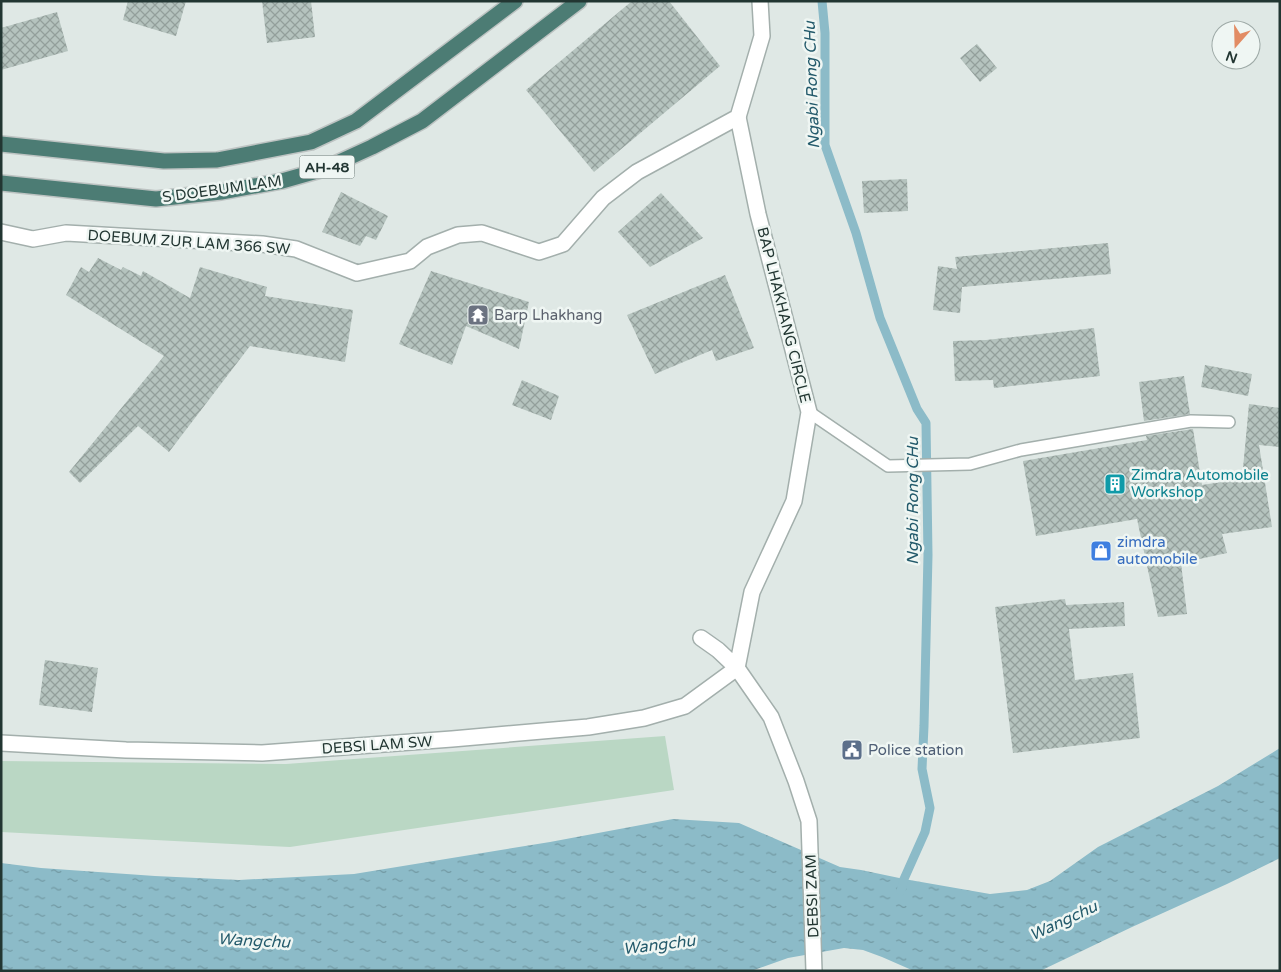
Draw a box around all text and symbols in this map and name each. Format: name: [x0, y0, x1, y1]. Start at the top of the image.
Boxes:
water label: Ngabi Rong CHu: [800, 19, 824, 149]
north arrow: [1211, 20, 1261, 70]
text: N: [1224, 47, 1240, 67]
road number: AH-48: [300, 156, 354, 178]
street label: S DOEBUM LAM: [161, 172, 283, 206]
street label: BAP LHAKHANG CIRCLE: [753, 225, 815, 405]
street label: DOEBUM ZUR LAM 366 SW: [87, 226, 291, 258]
temple icon: Barp Lhakhang: [466, 303, 490, 327]
place label: Barp Lhakhang: [494, 306, 602, 324]
water label: Ngabi Rong CHu: [903, 436, 923, 565]
place label: Zimdra Automobile Workshop: [1131, 466, 1269, 501]
building icon: Zimdra Automobile Workshop: [1103, 472, 1127, 496]
place label: zimdra automobile: [1117, 533, 1198, 568]
shop icon: zimdra automobile: [1089, 539, 1113, 563]
street label: DEBSI LAM SW: [321, 732, 433, 758]
public building icon: Police station: [840, 738, 864, 762]
place label: Police station: [868, 741, 964, 759]
street label: DEBSI ZAM: [802, 854, 822, 938]
water label: Wangchu: [1026, 896, 1102, 945]
water label: Wangchu: [217, 929, 292, 953]
water label: Wangchu: [622, 931, 697, 959]

